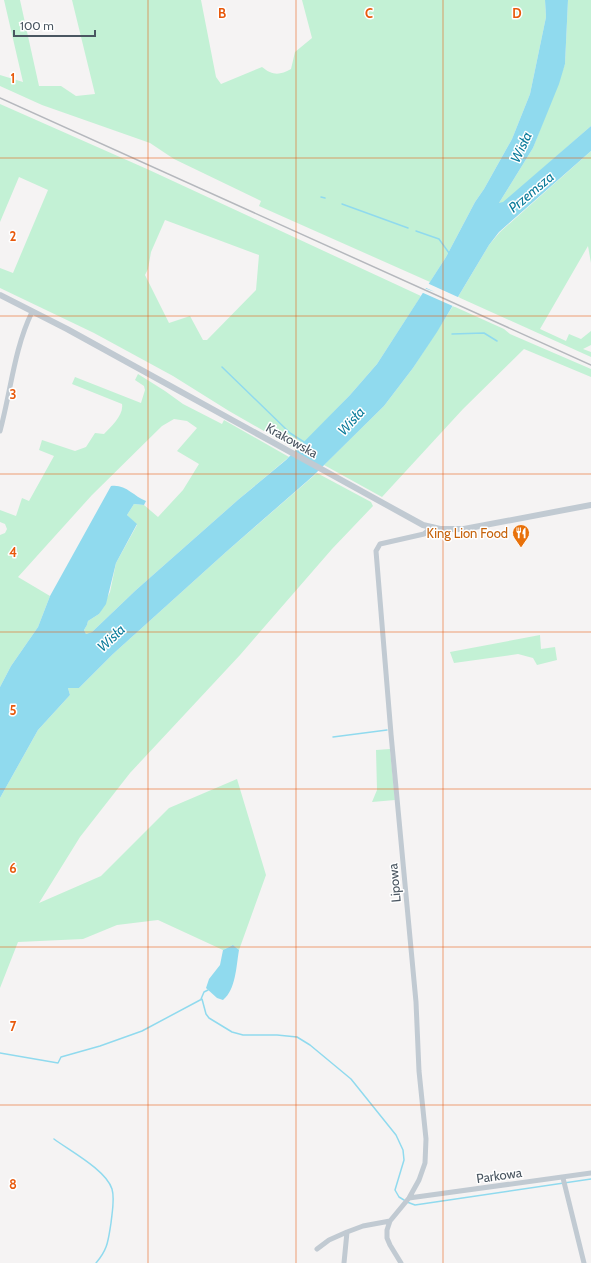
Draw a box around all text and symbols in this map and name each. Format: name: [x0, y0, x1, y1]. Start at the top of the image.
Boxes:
text: B: [218, 5, 226, 21]
text: C: [365, 5, 373, 21]
text: D: [512, 5, 522, 21]
scale bar: [14, 12, 95, 38]
text: 100 m: [20, 18, 54, 33]
text: 1: [11, 70, 15, 86]
water label: Wisła: [506, 129, 536, 165]
water label: Przemsza: [504, 168, 558, 216]
text: 2: [10, 228, 17, 244]
text: 3: [9, 386, 17, 402]
water label: Wisła: [334, 403, 368, 439]
street label: Krakowska: [263, 419, 321, 461]
restaurant icon: King Lion Food: [511, 523, 531, 548]
place label: King Lion Food: [427, 525, 508, 541]
text: 4: [9, 544, 17, 560]
water label: Wisła: [93, 620, 129, 656]
text: 5: [10, 702, 17, 718]
text: 6: [9, 860, 17, 876]
street label: Lipowa: [384, 862, 404, 903]
text: 7: [10, 1018, 17, 1034]
street label: Parkowa: [475, 1164, 524, 1186]
text: 8: [9, 1176, 17, 1192]

